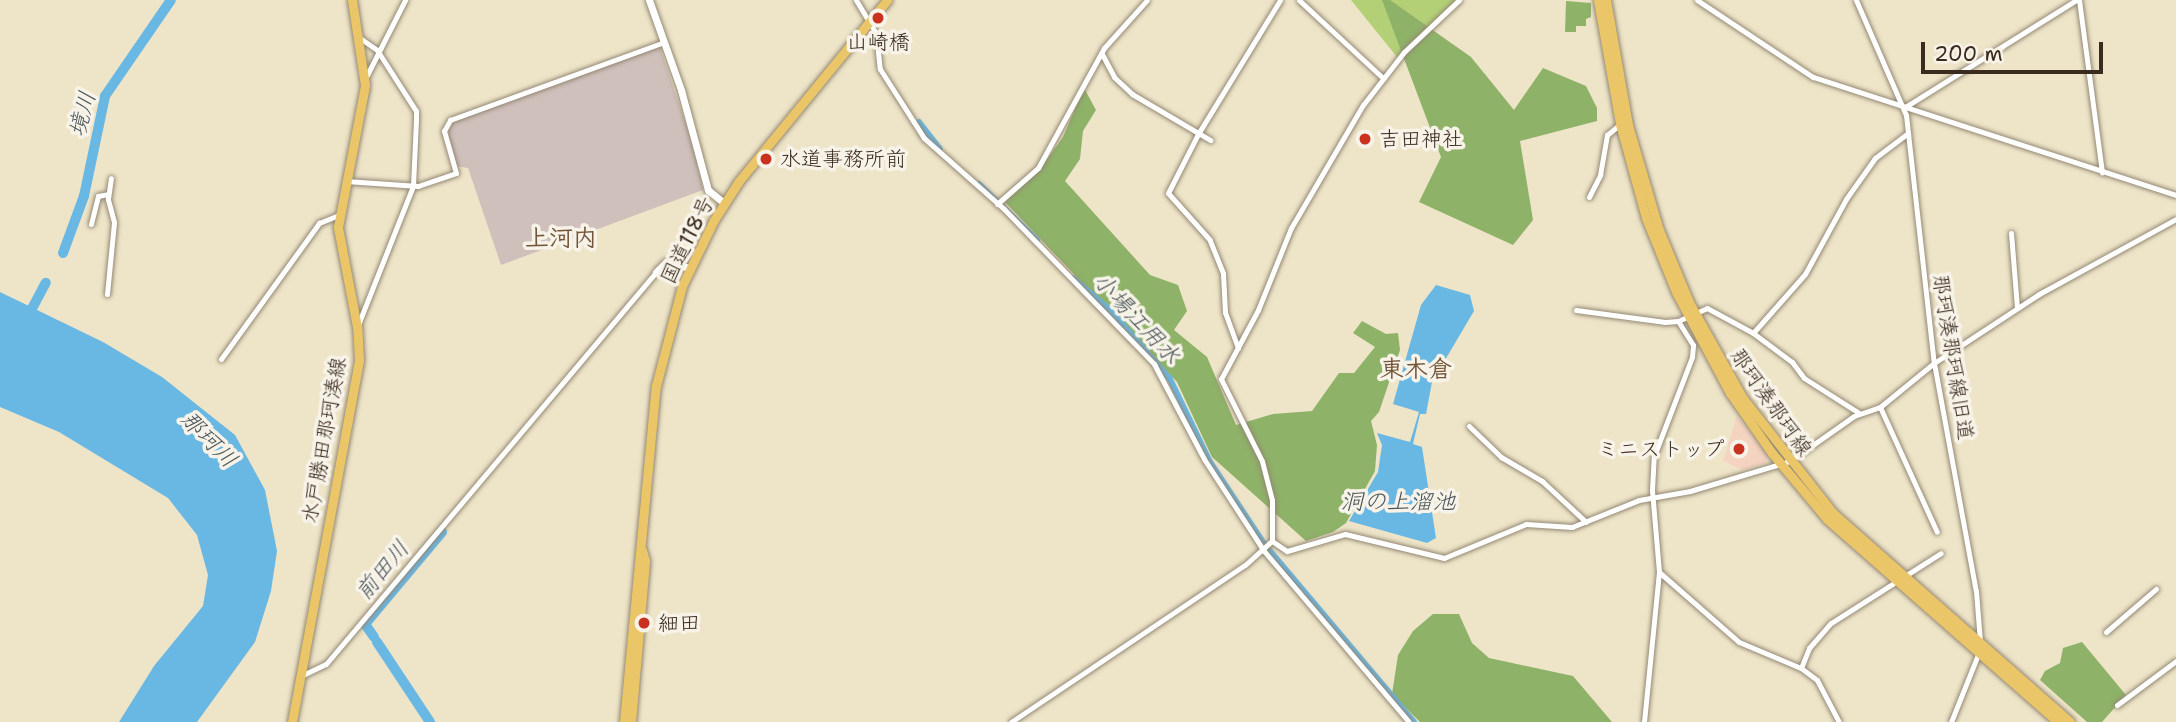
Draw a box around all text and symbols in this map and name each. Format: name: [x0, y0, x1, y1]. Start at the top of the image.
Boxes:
marker: 山崎橋: [870, 10, 886, 26]
scale bar: [1924, 28, 2106, 72]
place label: 山崎橋: [847, 29, 909, 55]
text: 200 m: [1934, 40, 2003, 68]
water label: 境川: [63, 88, 101, 140]
place label: 吉田神社: [1379, 126, 1463, 152]
marker: 吉田神社: [1357, 131, 1373, 147]
place label: 水道事務所前: [780, 146, 906, 172]
marker: 水道事務所前: [758, 151, 774, 167]
street label: 国道118号: [655, 192, 719, 288]
district label: 上河内: [525, 225, 597, 253]
water label: 小場江用水: [1088, 267, 1186, 369]
street label: 那珂湊那珂線旧道: [1927, 272, 1979, 442]
street label: 那珂湊那珂線: [1725, 343, 1817, 461]
street label: 水戸勝田那珂湊線: [297, 355, 351, 525]
district label: 東木倉: [1380, 356, 1452, 384]
water label: 那珂川: [175, 405, 243, 473]
place label: ミニストップ: [1599, 436, 1725, 462]
marker: ミニストップ: [1731, 441, 1747, 457]
water label: 洞の上溜池: [1341, 487, 1455, 515]
water label: 前田川: [349, 535, 415, 605]
place label: 細田: [658, 610, 700, 636]
marker: 細田: [636, 615, 652, 631]

